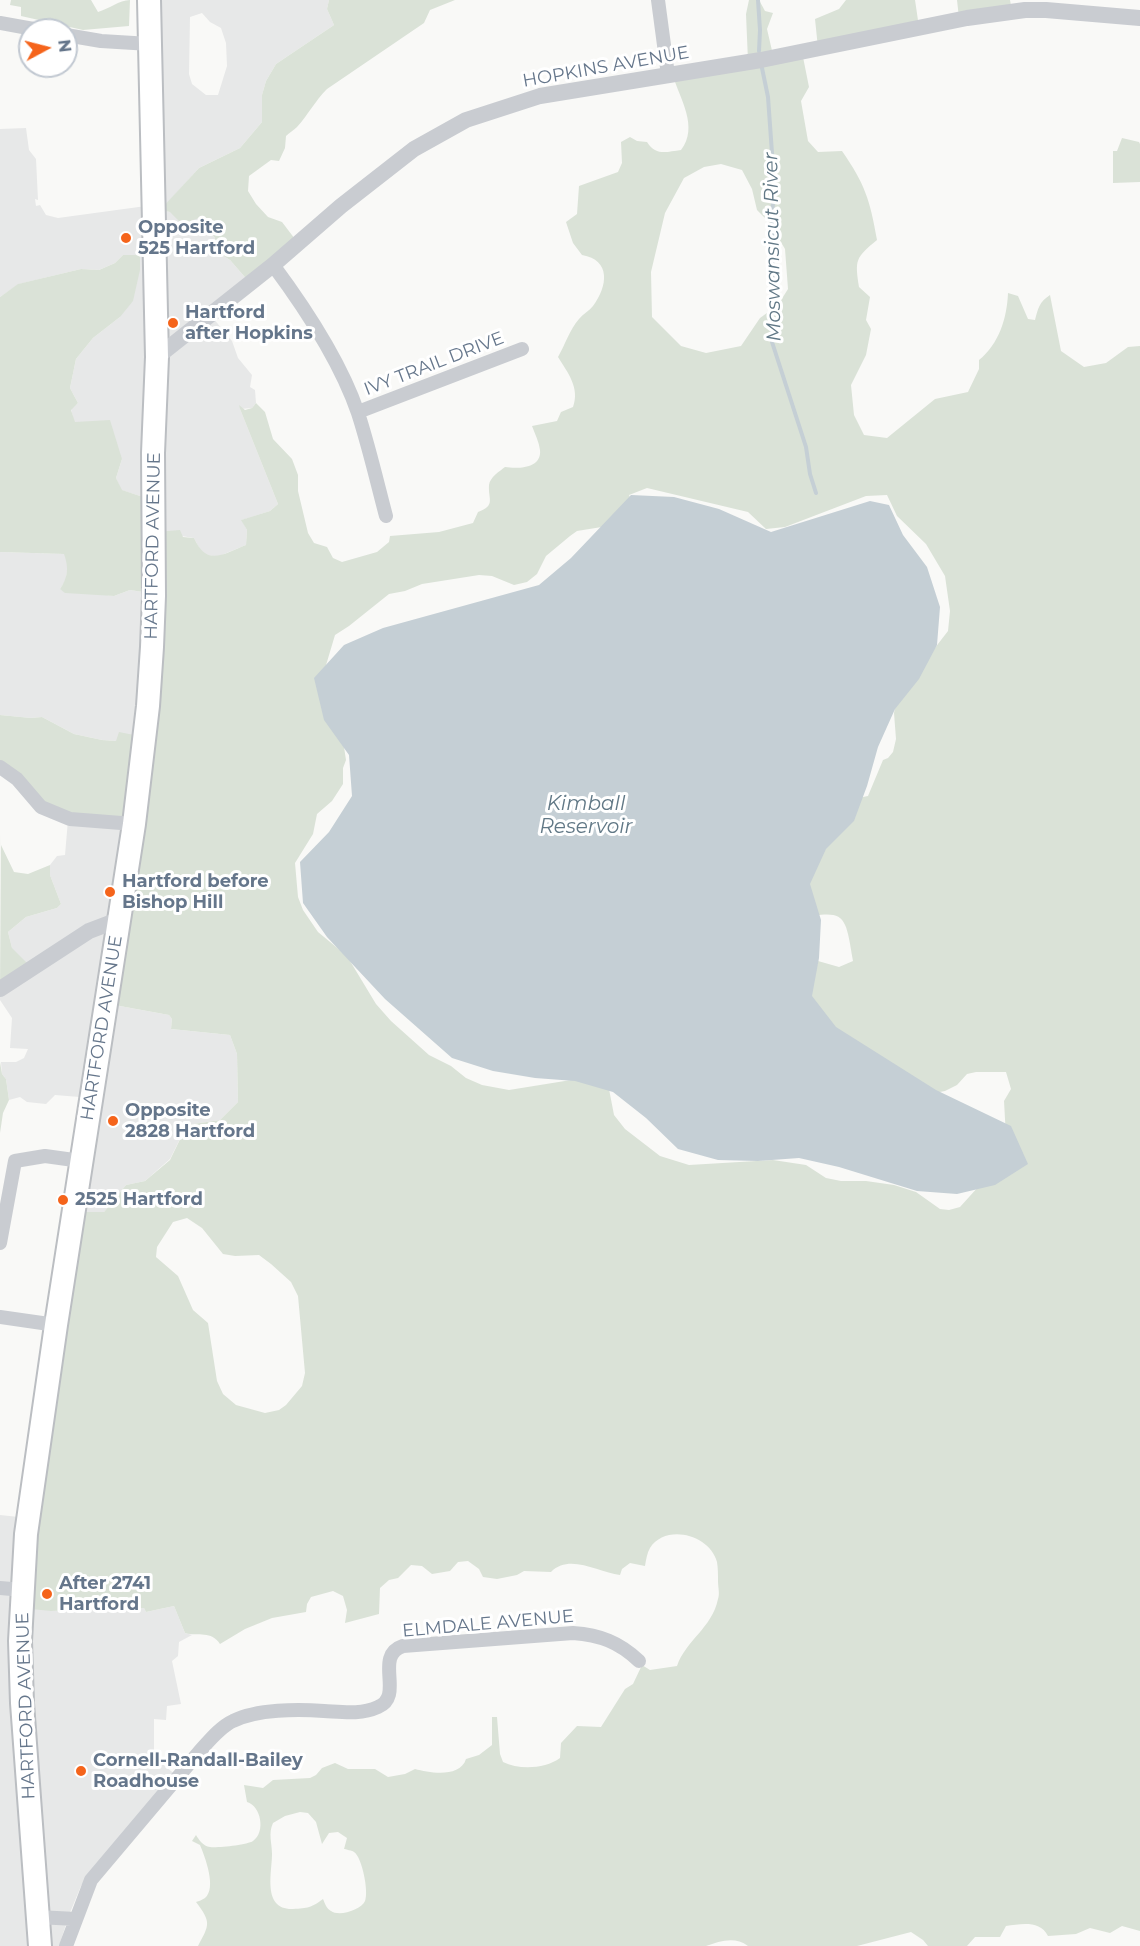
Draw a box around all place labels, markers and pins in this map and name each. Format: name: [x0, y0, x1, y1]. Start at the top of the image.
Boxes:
place label: Opposite 525 Hartford: [138, 217, 255, 260]
marker: Opposite 525 Hartford: [119, 231, 133, 245]
place label: Hartford after Hopkins: [185, 302, 313, 344]
marker: Hartford after Hopkins: [166, 316, 180, 330]
place label: Hartford before Bishop Hill: [122, 871, 269, 914]
marker: Hartford before Bishop Hill: [103, 885, 117, 899]
place label: Opposite 2828 Hartford: [125, 1100, 255, 1142]
marker: Opposite 2828 Hartford: [106, 1114, 120, 1128]
place label: 2525 Hartford: [75, 1189, 203, 1211]
marker: 2525 Hartford: [56, 1193, 70, 1207]
place label: After 2741 Hartford: [59, 1573, 151, 1616]
marker: After 2741 Hartford: [40, 1587, 54, 1601]
place label: Cornell-Randall-Bailey Roadhouse: [93, 1750, 303, 1792]
marker: Cornell-Randall-Bailey Roadhouse: [74, 1764, 88, 1778]

